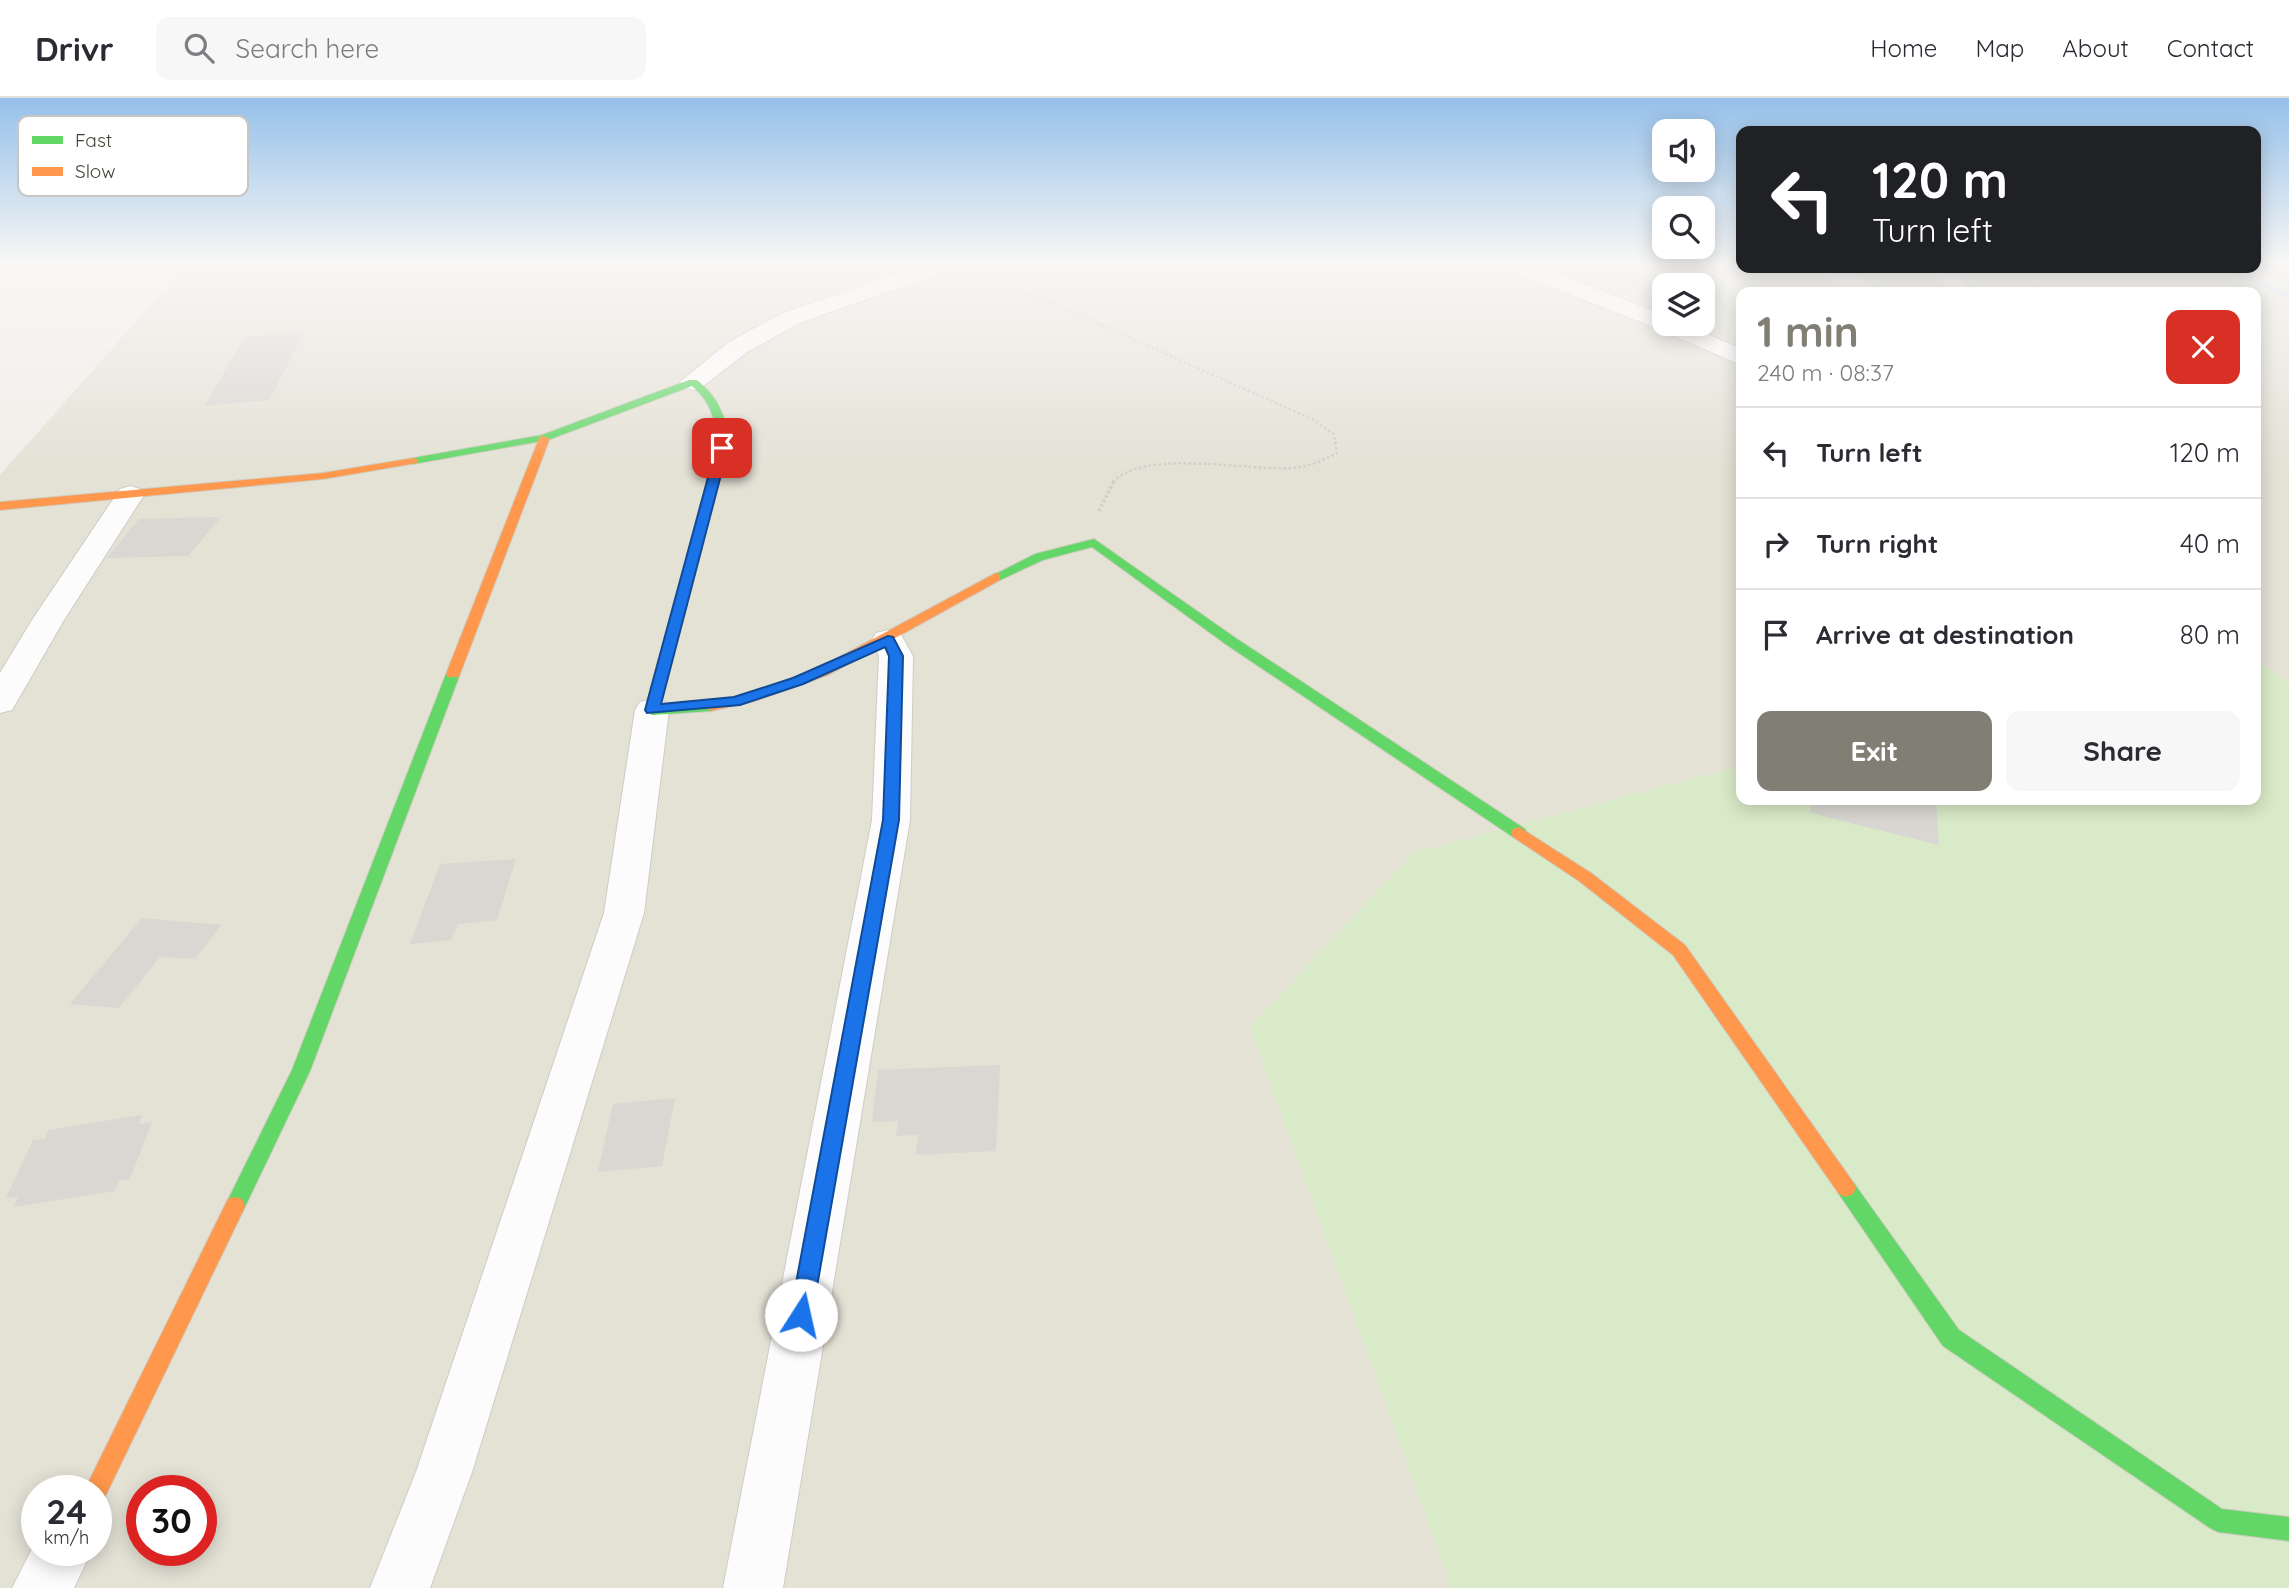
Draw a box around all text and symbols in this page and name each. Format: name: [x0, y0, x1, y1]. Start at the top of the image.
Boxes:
search box: [156, 17, 646, 80]
text: Drivr: [35, 28, 114, 69]
icon: search: [180, 29, 218, 67]
text: Search here: [236, 32, 379, 65]
text: Home: [1870, 33, 1937, 63]
text: Map: [1975, 33, 2024, 63]
text: About: [2062, 33, 2129, 63]
text: Contact: [2167, 33, 2254, 63]
legend: [18, 116, 248, 196]
map controls: [1652, 119, 1715, 336]
button: sound: [1652, 119, 1715, 182]
text: Fast: [75, 128, 112, 152]
text: 120 m: [1872, 149, 2008, 210]
icon: left: [1757, 154, 1848, 245]
text: Slow: [75, 159, 116, 183]
button: search: [1652, 196, 1715, 259]
text: Turn left: [1872, 210, 1993, 250]
button: layers: [1652, 273, 1715, 336]
text: 1 min: [1757, 305, 1859, 358]
button: close: [2166, 310, 2240, 384]
text: 240 m · 08:37: [1757, 358, 1894, 387]
pin: [692, 418, 752, 478]
icon: arrive: [703, 429, 741, 467]
icon: left: [1757, 434, 1795, 472]
text: Turn left: [1816, 436, 1923, 469]
text: 120 m: [2170, 436, 2240, 469]
icon: right: [1757, 525, 1795, 563]
text: Turn right: [1816, 527, 1938, 560]
text: 40 m: [2180, 527, 2240, 560]
icon: arrive: [1757, 616, 1795, 654]
text: Arrive at destination: [1816, 618, 2074, 651]
text: 80 m: [2180, 618, 2240, 651]
button: Exit: [1757, 711, 1992, 791]
button: Share: [2006, 711, 2240, 791]
position arrow: [764, 1278, 838, 1352]
speed limit sign: 30: [126, 1475, 217, 1566]
text: 24: [46, 1489, 87, 1533]
text: km/h: [44, 1526, 89, 1549]

